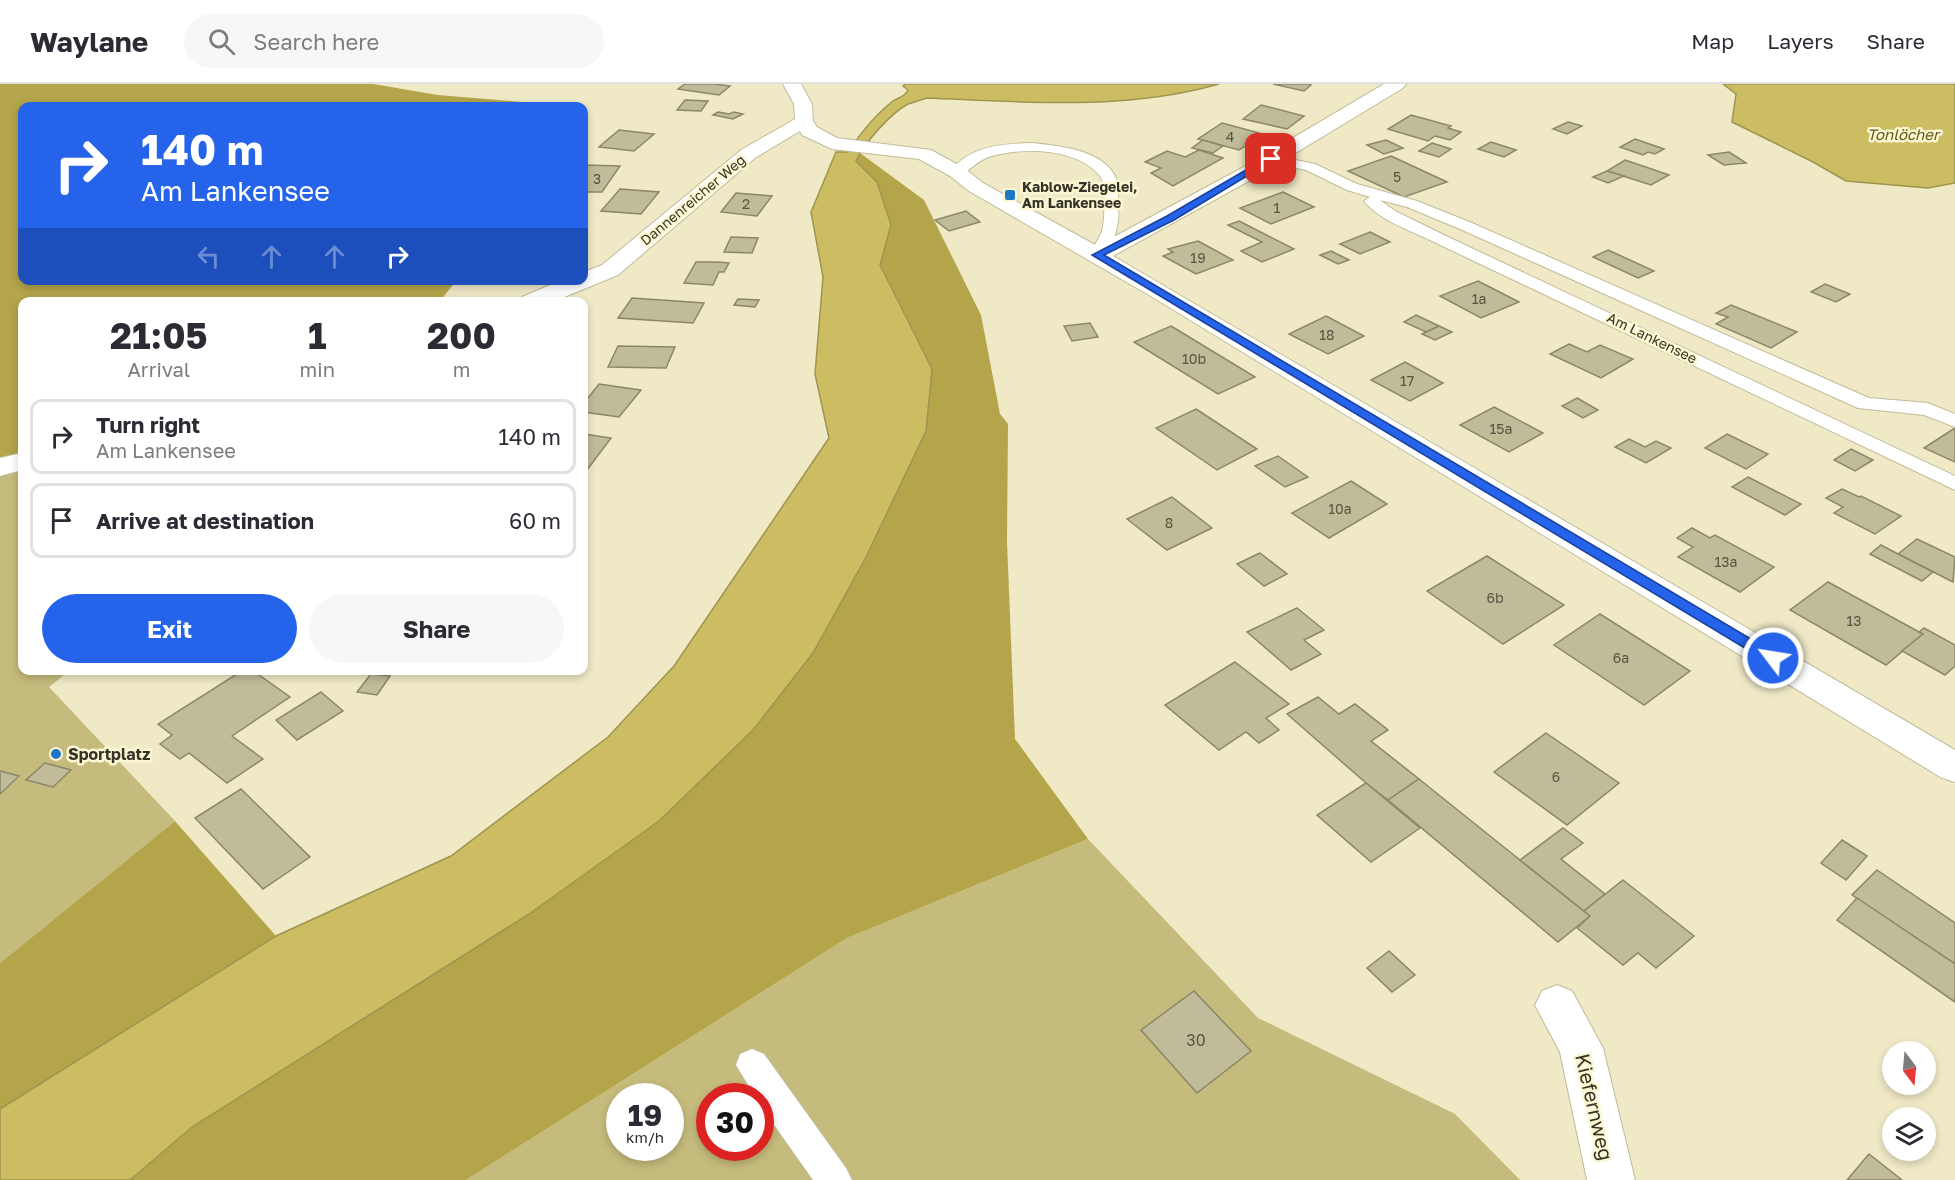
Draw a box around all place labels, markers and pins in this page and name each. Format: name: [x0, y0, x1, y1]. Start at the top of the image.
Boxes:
pin: [1245, 133, 1296, 184]
place label: Kablow-Ziegelei, Am Lankensee: [1022, 178, 1137, 211]
marker: Kablow-Ziegelei, Am Lankensee: [1003, 188, 1017, 202]
place label: Sportplatz: [68, 744, 150, 764]
marker: Sportplatz: [49, 747, 63, 761]

